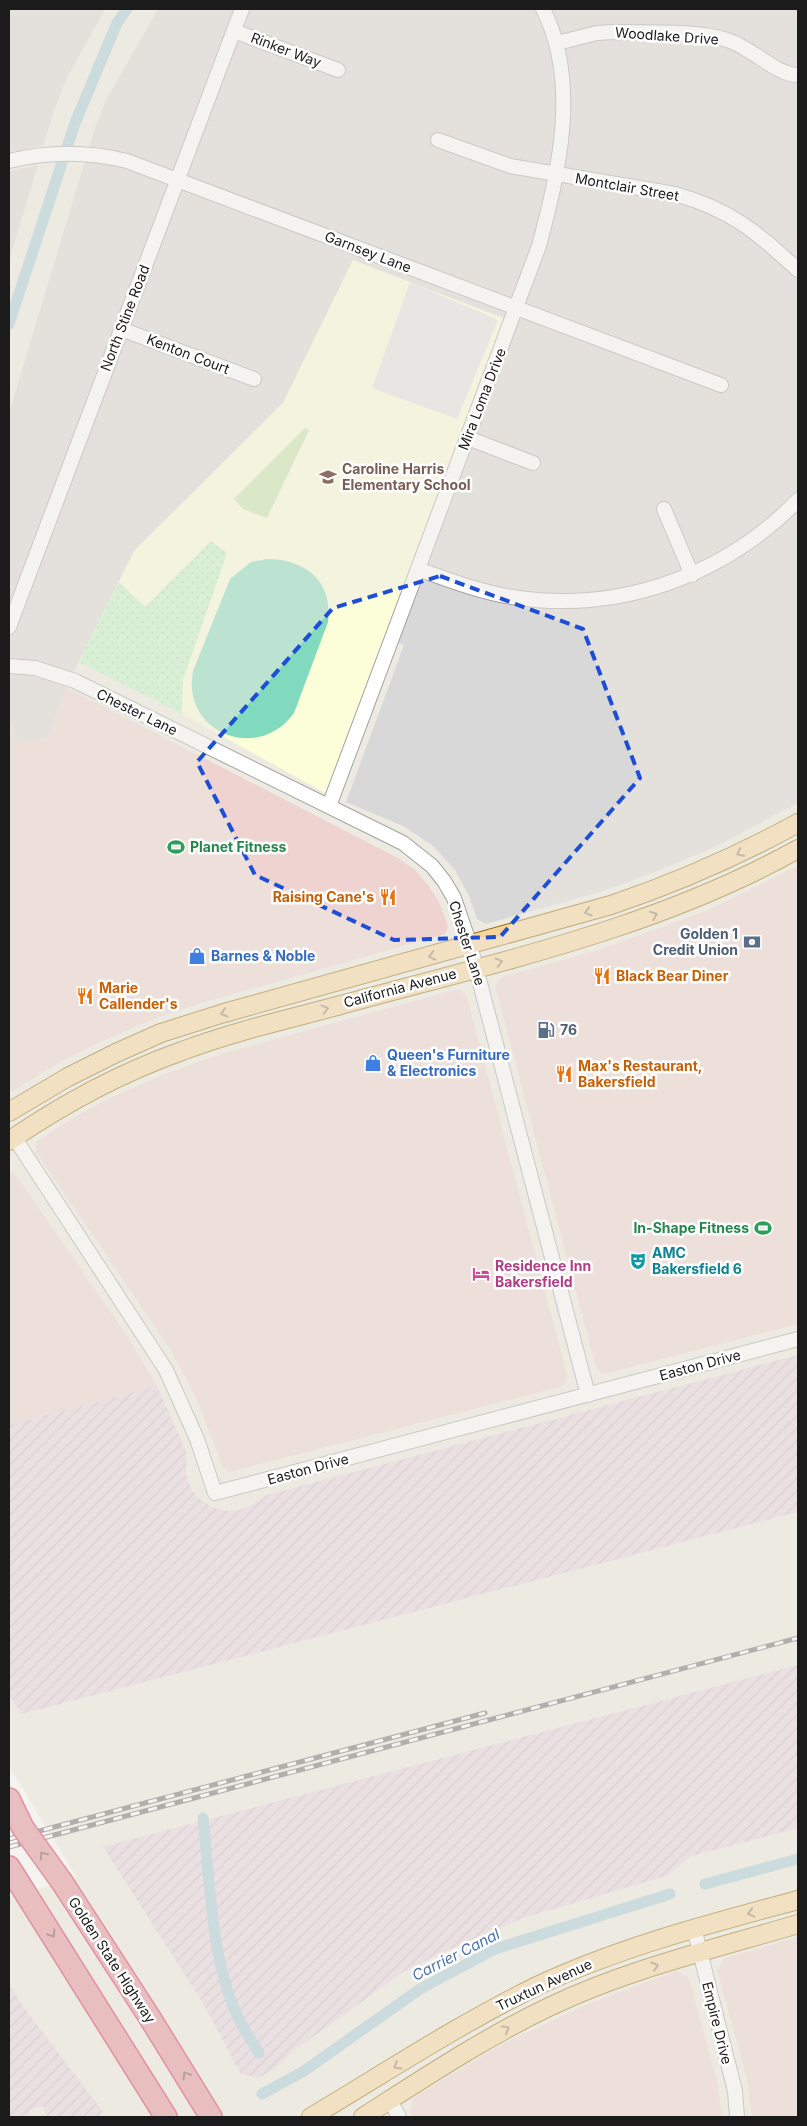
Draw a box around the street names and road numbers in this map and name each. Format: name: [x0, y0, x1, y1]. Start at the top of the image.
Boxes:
street label: Woodlake Drive: [615, 23, 719, 48]
street label: Rinker Way: [249, 28, 324, 71]
street label: Montclair Street: [574, 169, 681, 204]
street label: Garnsey Lane: [322, 227, 414, 276]
street label: North Stine Road: [96, 262, 153, 373]
street label: Kenton Court: [144, 330, 232, 377]
street label: Mira Loma Drive: [454, 345, 509, 452]
street label: Chester Lane: [94, 685, 181, 738]
street label: Chester Lane: [446, 898, 489, 987]
street label: California Avenue: [342, 964, 458, 1011]
street label: Easton Drive: [657, 1346, 742, 1384]
street label: Easton Drive: [265, 1450, 350, 1488]
street label: Golden State Highway: [65, 1894, 160, 2026]
street label: Truxtun Avenue: [493, 1955, 594, 2014]
street label: Empire Drive: [699, 1980, 736, 2066]

